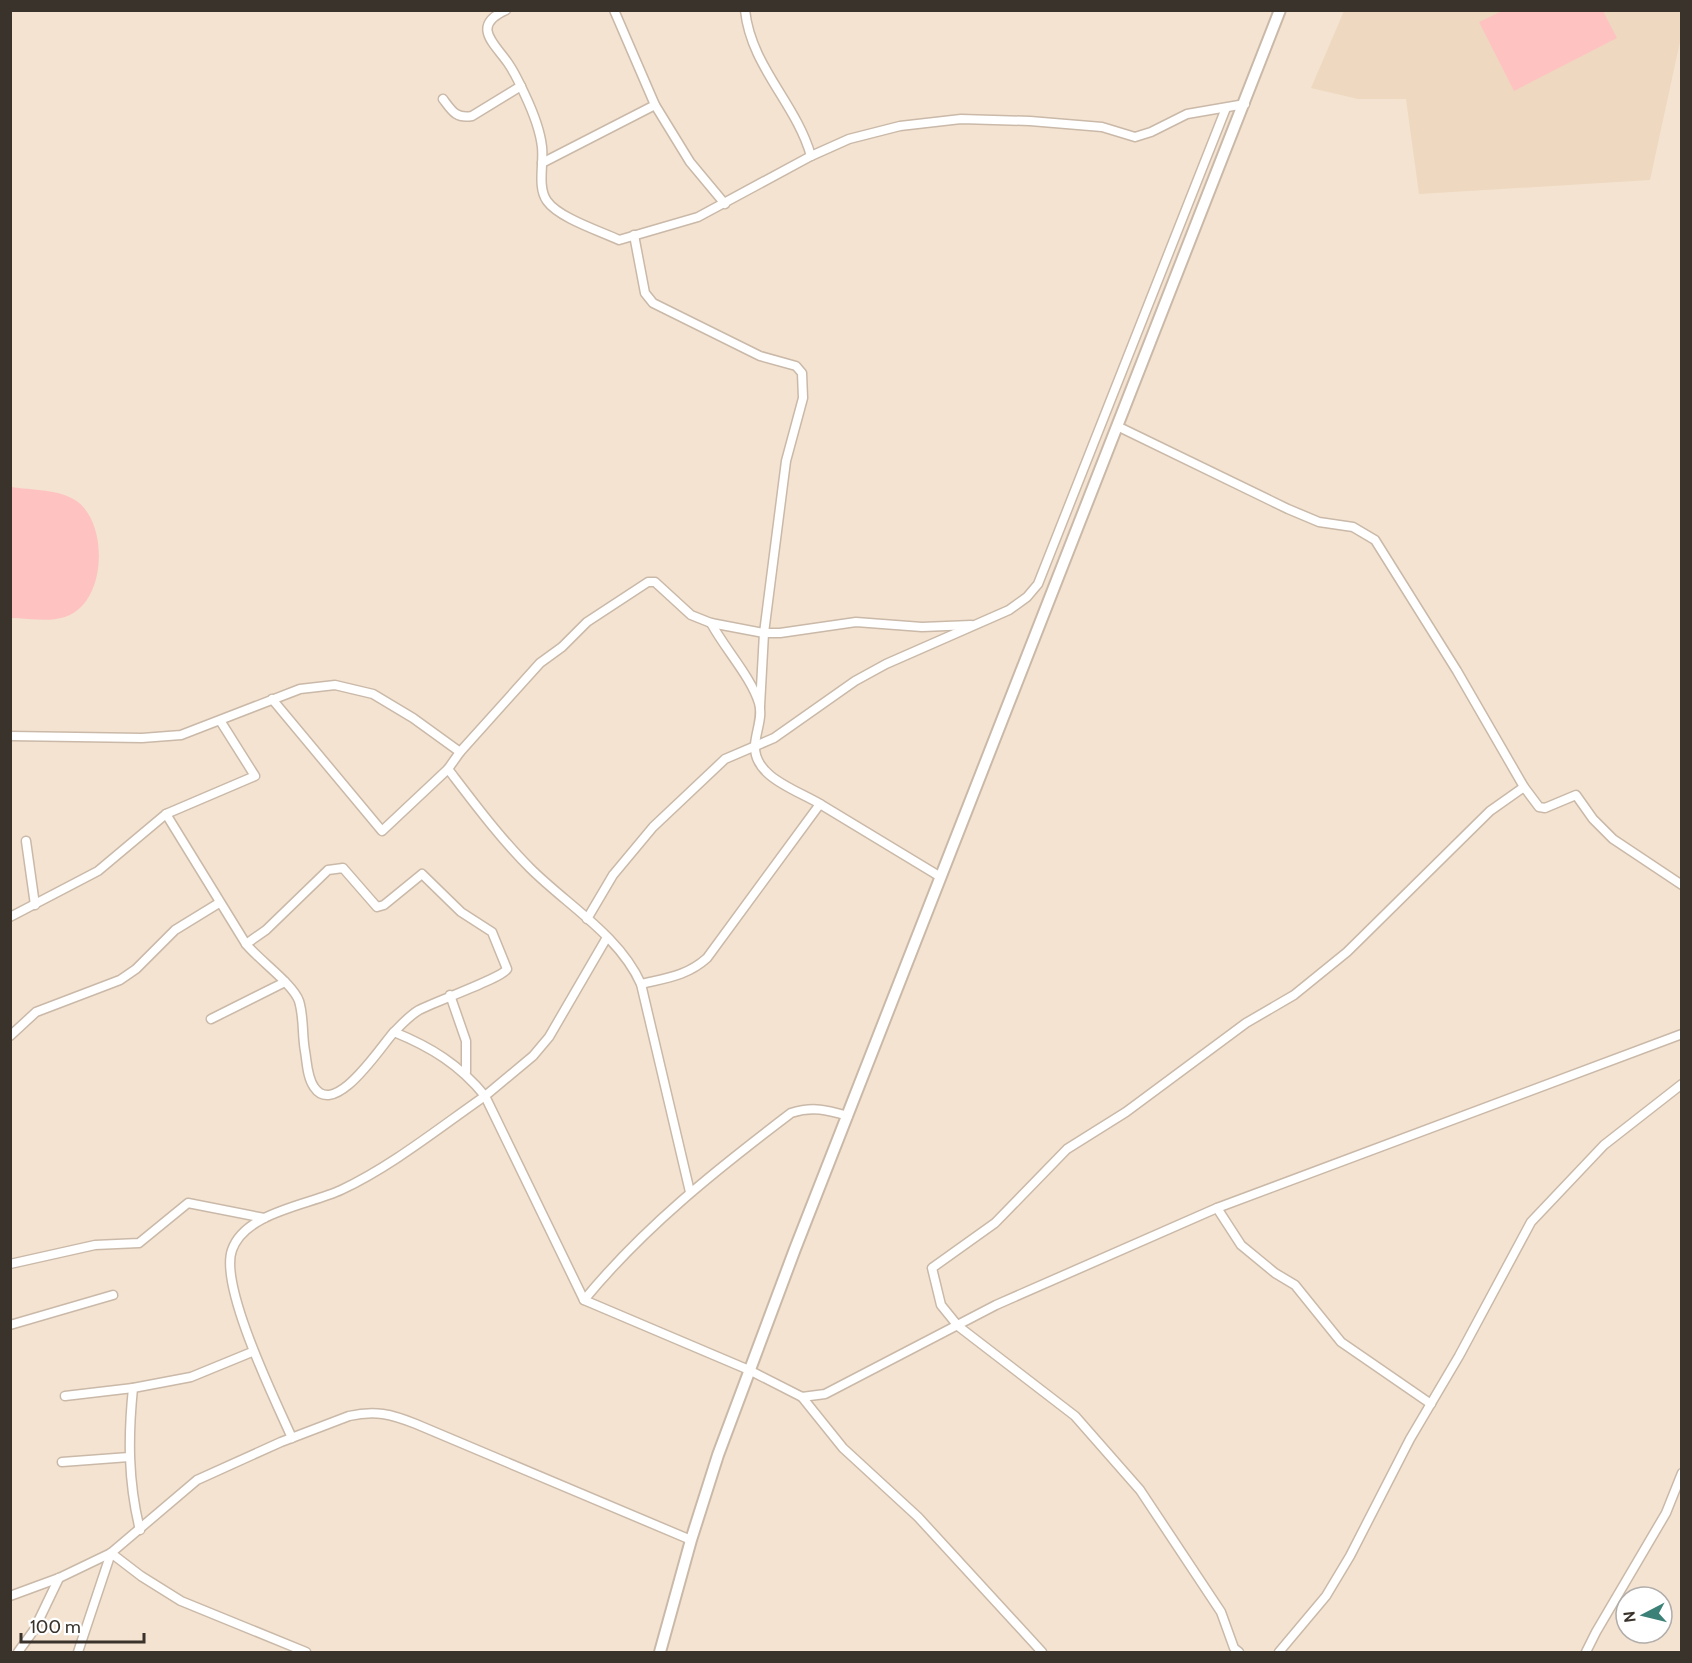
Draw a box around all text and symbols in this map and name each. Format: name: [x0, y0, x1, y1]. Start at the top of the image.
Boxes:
north arrow: [1614, 1585, 1674, 1645]
scale bar: [21, 1606, 144, 1644]
text: N: [1619, 1610, 1640, 1624]
text: 100 m: [30, 1616, 81, 1638]

